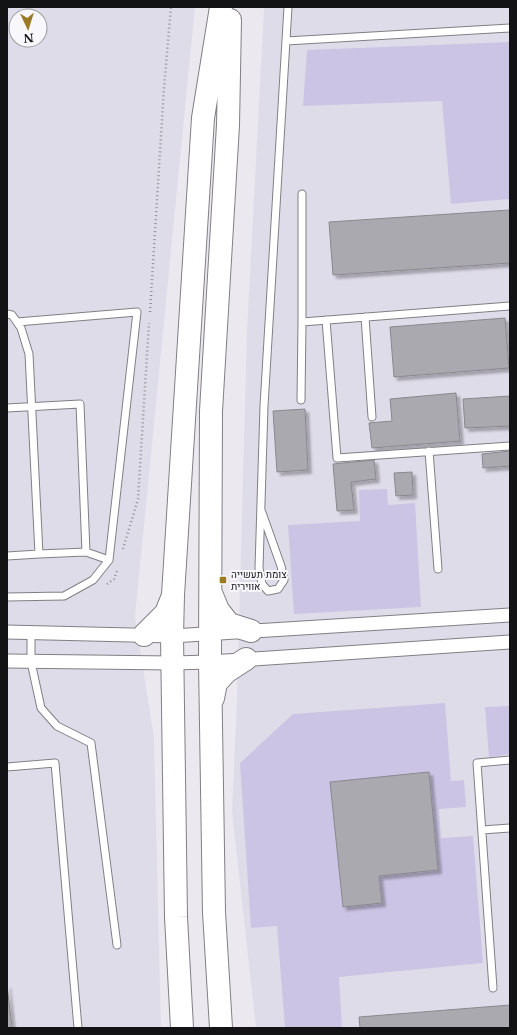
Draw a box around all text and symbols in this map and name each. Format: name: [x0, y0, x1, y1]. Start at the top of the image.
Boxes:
north arrow: [8, 8, 48, 48]
text: N: [22, 31, 34, 45]
place label: צומת תעשייה אווירית: [231, 568, 287, 593]
marker: צומת תעשייה אווירית: [218, 575, 228, 585]

